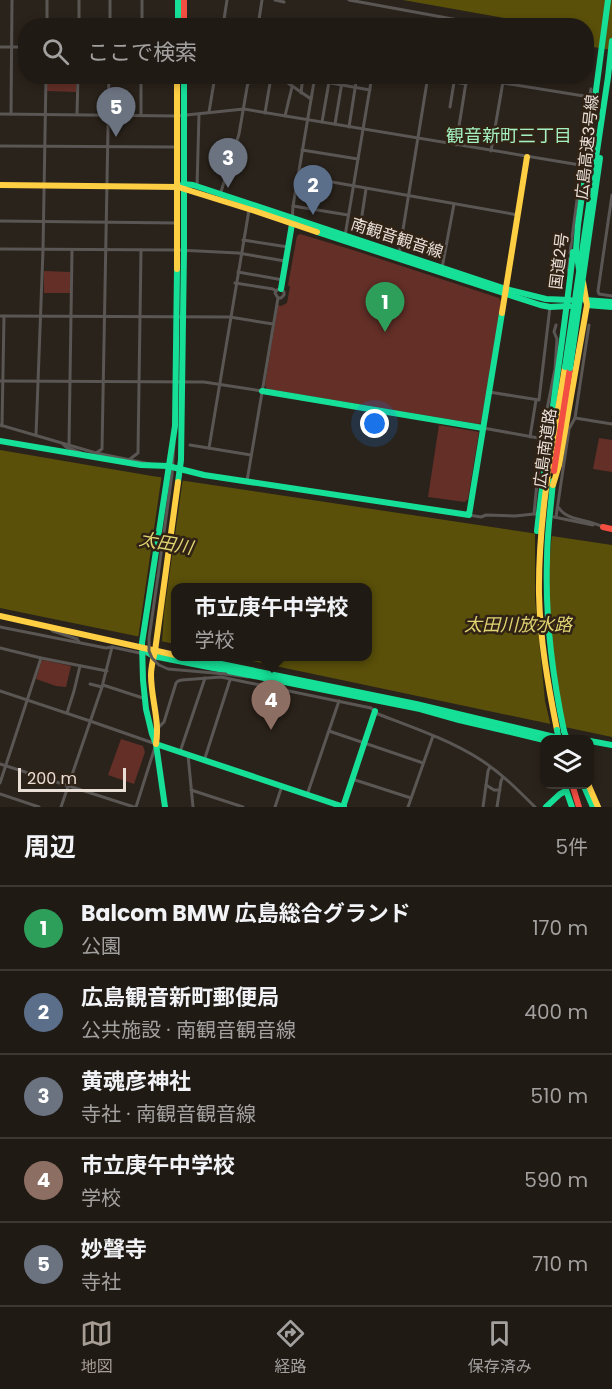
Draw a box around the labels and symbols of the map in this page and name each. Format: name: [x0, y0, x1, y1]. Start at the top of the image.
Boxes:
pin: 5: [96, 88, 136, 137]
street label: 広島高速3号線: [570, 93, 604, 201]
district label: 観音新町三丁目: [446, 123, 572, 148]
pin: 3: [208, 138, 248, 188]
pin: 2: [294, 166, 332, 215]
street label: 南観音観音線: [348, 212, 446, 264]
street label: 国道2号: [544, 231, 574, 291]
pin: 1: [366, 282, 404, 332]
street label: 広島南道路: [528, 407, 562, 489]
your location: [360, 409, 389, 438]
water label: 太田川: [137, 526, 197, 560]
water label: 太田川放水路: [464, 612, 574, 637]
pin: 4: [252, 680, 290, 730]
scale bar: [18, 765, 126, 792]

